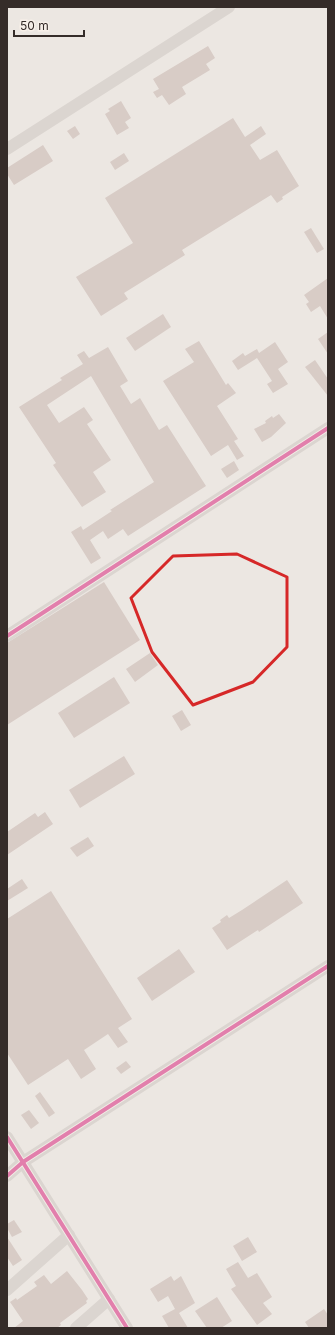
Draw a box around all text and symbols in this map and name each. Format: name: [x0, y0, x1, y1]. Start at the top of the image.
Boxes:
scale bar: [14, 12, 84, 38]
text: 50 m: [20, 18, 49, 33]

